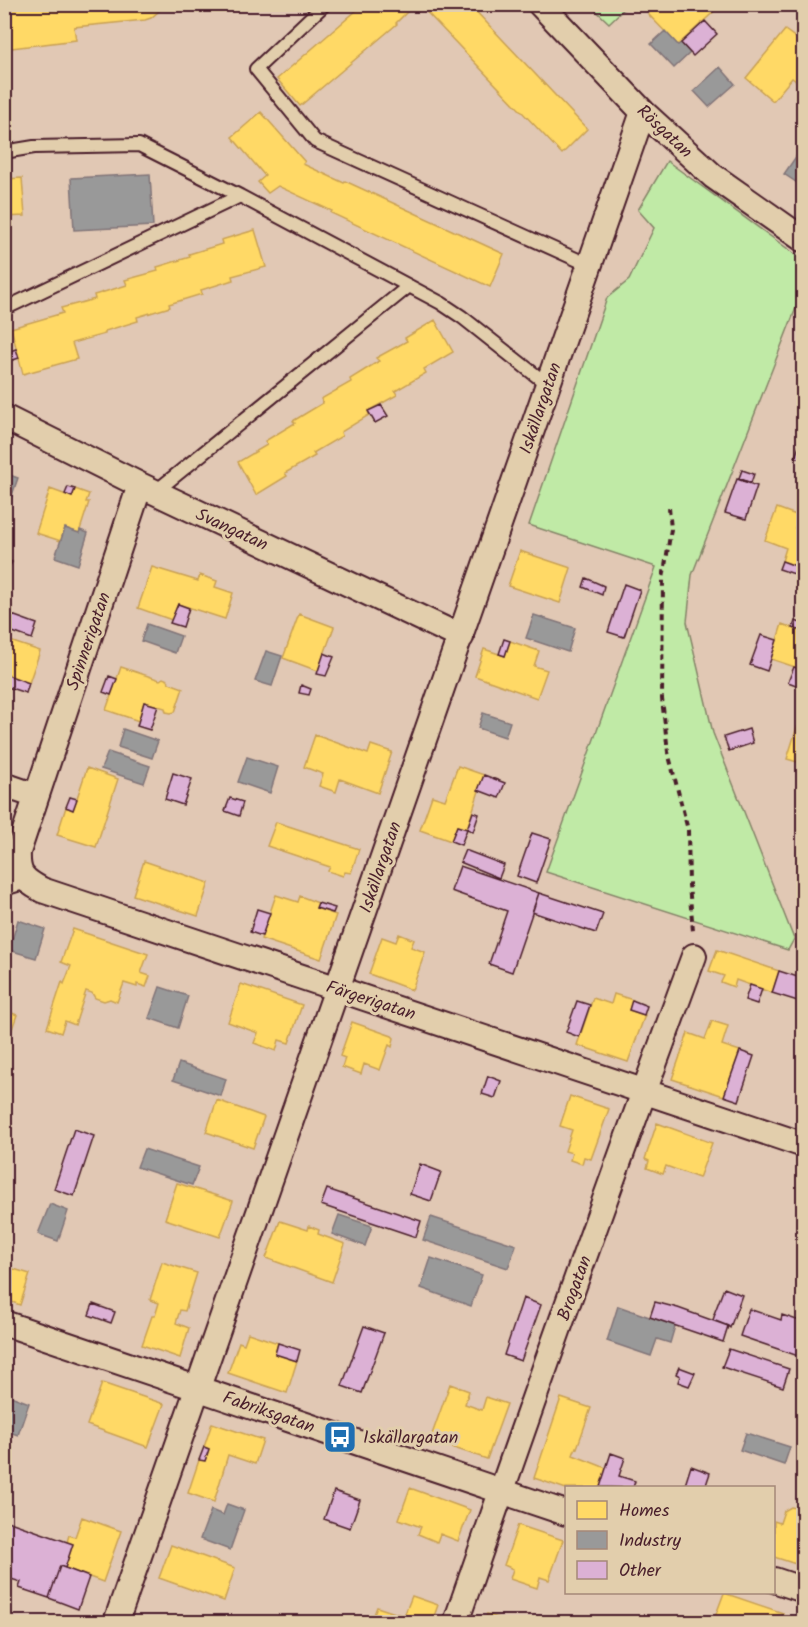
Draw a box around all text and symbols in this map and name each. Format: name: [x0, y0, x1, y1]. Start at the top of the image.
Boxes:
street label: Rösgatan: [629, 98, 699, 166]
street label: Iskällargatan: [512, 359, 571, 458]
street label: Svangatan: [190, 501, 272, 560]
street label: Spinnerigatan: [59, 589, 120, 694]
street label: Iskällargatan: [352, 818, 411, 917]
street label: Färgerigatan: [322, 973, 419, 1030]
street label: Brogatan: [550, 1252, 601, 1325]
street label: Fabriksgatan: [219, 1384, 318, 1443]
bus stop icon: Iskällargatan: [322, 1419, 358, 1455]
place label: Iskällargatan: [363, 1424, 458, 1453]
legend: [565, 1486, 775, 1594]
text: Homes: [619, 1497, 670, 1526]
text: Industry: [619, 1527, 681, 1556]
text: Other: [619, 1557, 662, 1586]

